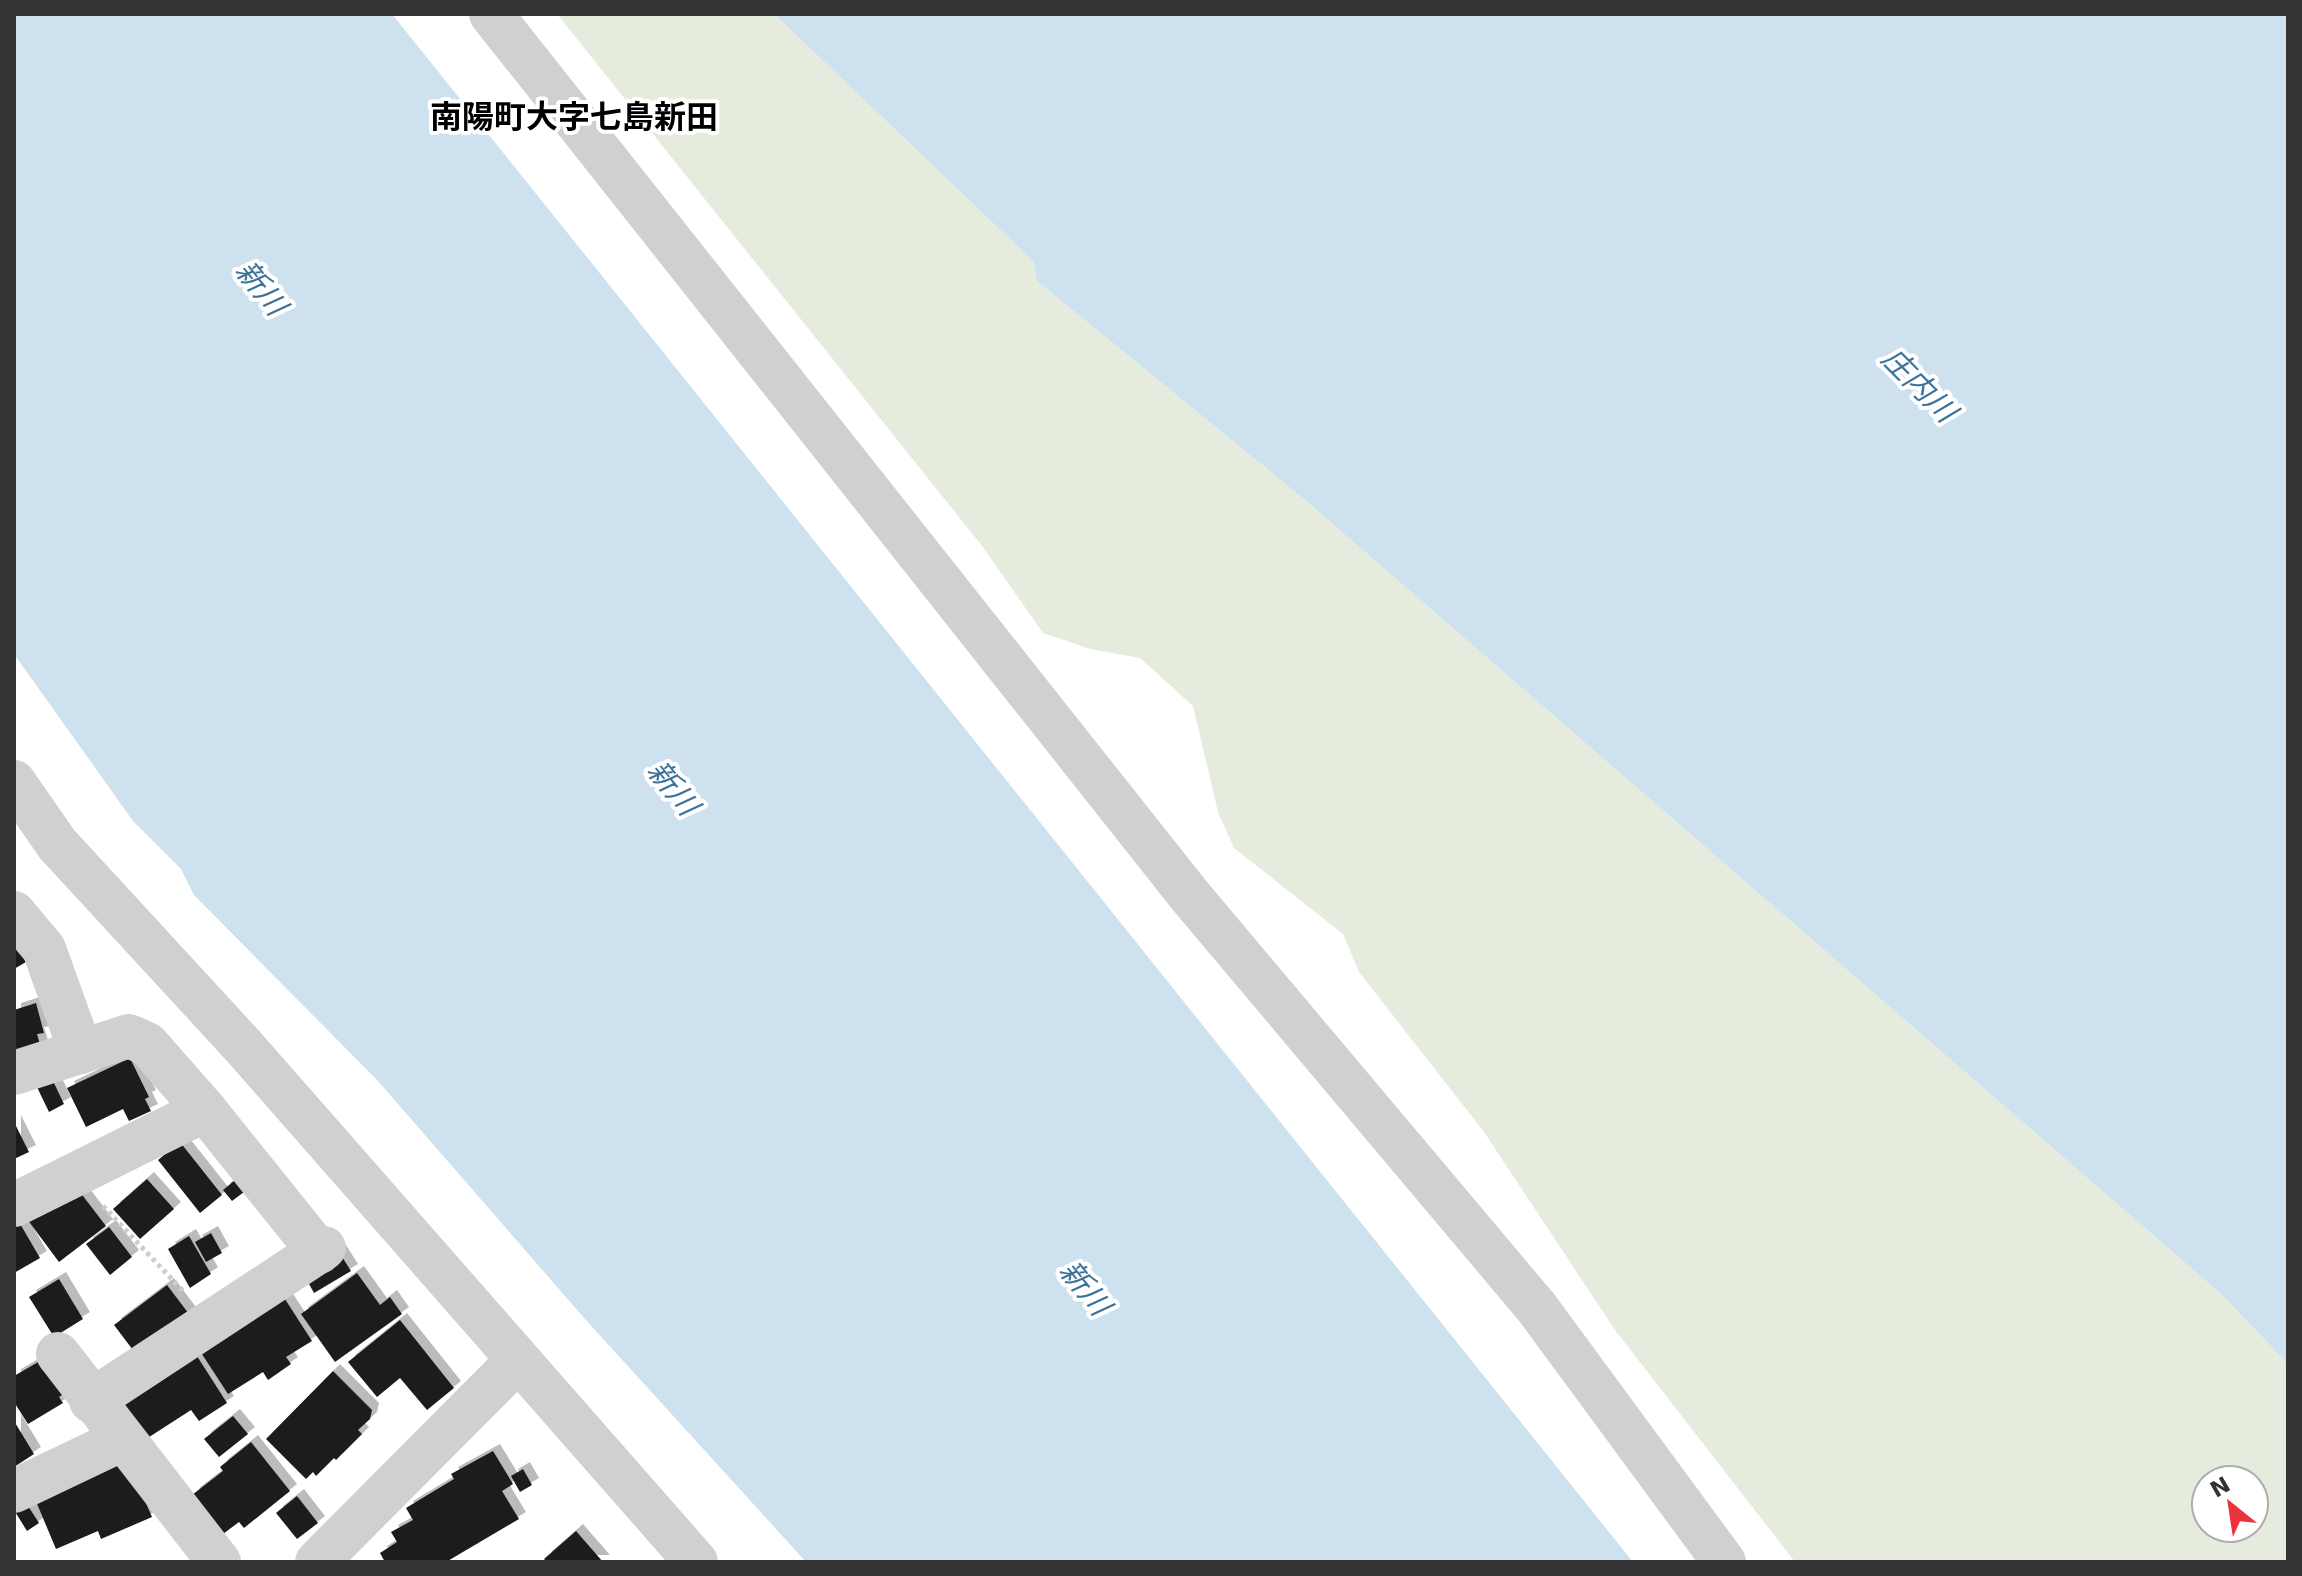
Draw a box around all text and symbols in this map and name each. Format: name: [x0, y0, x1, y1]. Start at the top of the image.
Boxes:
district label: 南陽町大字七島新田: [430, 98, 718, 136]
water label: 新川: [229, 253, 296, 324]
water label: 庄内川: [1875, 340, 1966, 431]
water label: 新川: [641, 753, 708, 824]
water label: 新川: [1053, 1253, 1120, 1324]
north arrow: [2190, 1464, 2270, 1544]
text: N: [2206, 1472, 2234, 1503]

